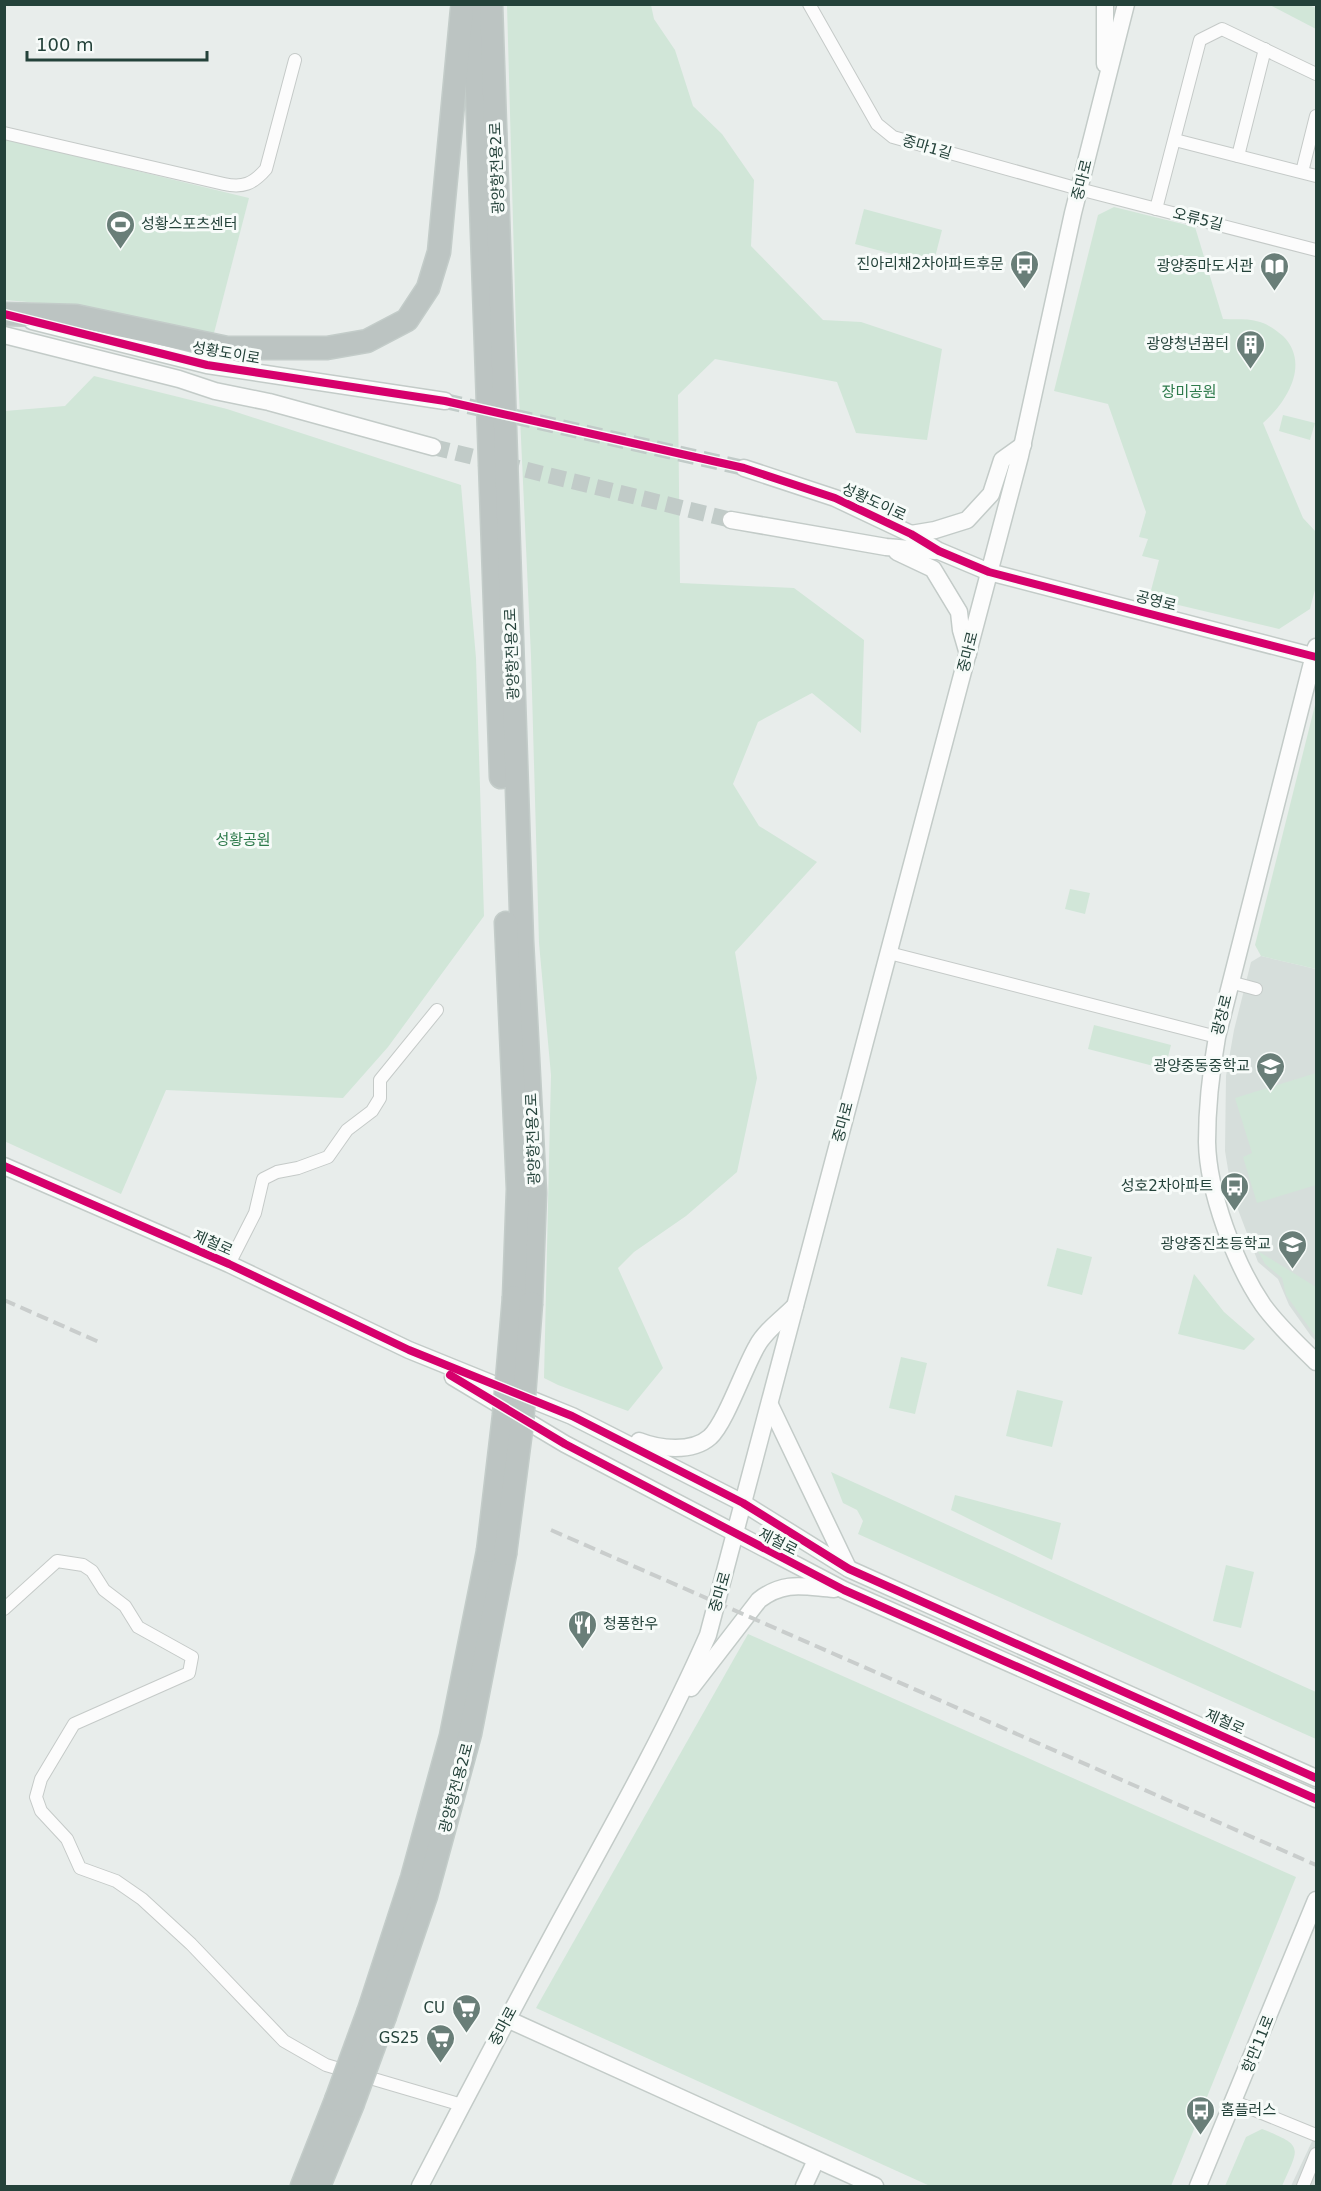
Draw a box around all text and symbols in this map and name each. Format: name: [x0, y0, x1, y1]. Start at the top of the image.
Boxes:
scale bar: [27, 24, 207, 62]
text: 100 m: [36, 34, 94, 55]
street label: 광양항전용2로: [486, 122, 508, 214]
street label: 중마1길: [900, 131, 954, 163]
street label: 중마로: [1068, 158, 1096, 202]
street label: 오류5길: [1171, 204, 1225, 234]
sports icon: 성황스포츠센터: [104, 208, 136, 250]
place label: 성황스포츠센터: [141, 215, 238, 233]
bus stop icon: 진아리채2차아파트후문: [1009, 248, 1041, 290]
library icon: 광양중마도서관: [1258, 250, 1290, 292]
place label: 진아리채2차아파트후문: [856, 255, 1004, 273]
place label: 광양중마도서관: [1156, 257, 1253, 275]
building icon: 광양청년꿈터: [1234, 328, 1266, 370]
place label: 광양청년꿈터: [1146, 335, 1229, 353]
street label: 성황도이로: [190, 338, 262, 368]
park label: 장미공원: [1161, 383, 1217, 401]
street label: 성황도이로: [839, 479, 909, 525]
street label: 공영로: [1134, 587, 1178, 615]
street label: 광양항전용2로: [501, 608, 523, 700]
street label: 중마로: [954, 630, 982, 674]
park label: 성황공원: [215, 831, 271, 849]
street label: 광장로: [1208, 993, 1236, 1037]
school or university icon: 광양중동중학교: [1255, 1050, 1287, 1092]
place label: 광양중동중학교: [1153, 1057, 1250, 1075]
street label: 광양항전용2로: [522, 1093, 544, 1185]
street label: 중마로: [829, 1100, 857, 1144]
bus stop icon: 성호2차아파트: [1218, 1170, 1250, 1212]
place label: 성호2차아파트: [1121, 1177, 1213, 1195]
street label: 제철로: [190, 1226, 236, 1260]
school or university icon: 광양중진초등학교: [1276, 1228, 1308, 1270]
place label: 광양중진초등학교: [1161, 1235, 1271, 1253]
street label: 제철로: [755, 1525, 801, 1559]
street label: 중마로: [706, 1570, 734, 1614]
restaurant icon: 청풍한우: [566, 1608, 598, 1650]
place label: 청풍한우: [603, 1615, 658, 1633]
street label: 제철로: [1202, 1705, 1248, 1739]
street label: 광양항전용2로: [435, 1741, 477, 1835]
supermarket icon: CU: [450, 1992, 482, 2034]
place label: CU: [424, 1999, 445, 2017]
street label: 중마로: [485, 2003, 521, 2049]
street label: 항만11로: [1238, 2013, 1278, 2075]
supermarket icon: GS25: [424, 2022, 456, 2064]
place label: GS25: [379, 2029, 419, 2047]
bus stop icon: 홈플러스: [1184, 2094, 1216, 2136]
place label: 홈플러스: [1221, 2101, 1276, 2119]

